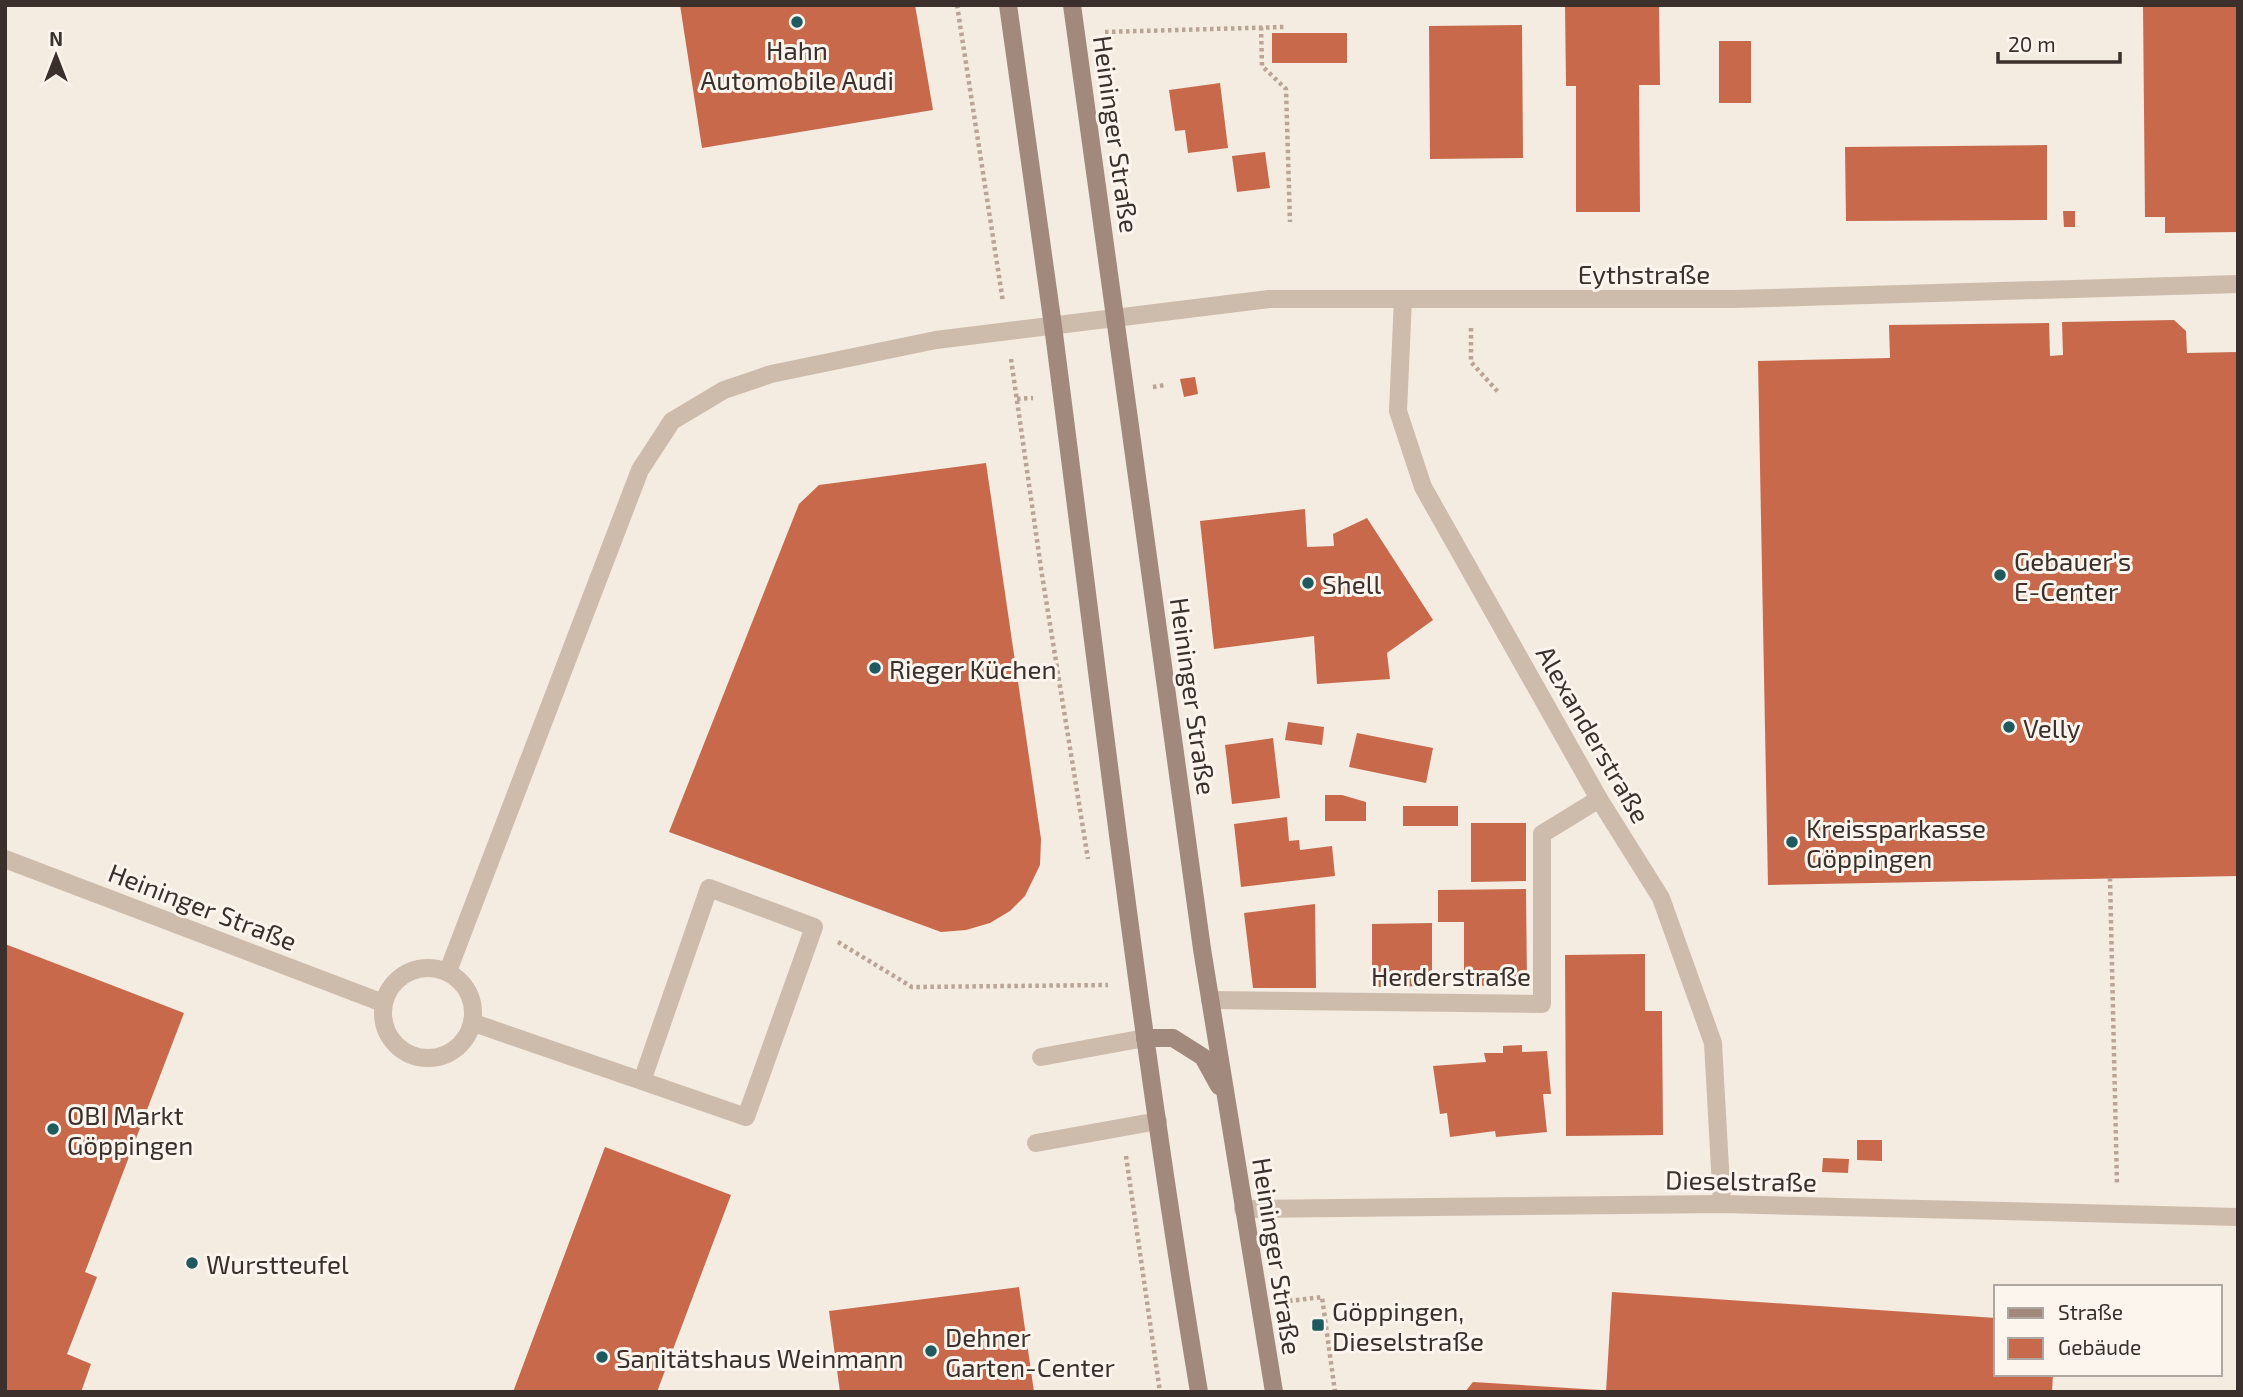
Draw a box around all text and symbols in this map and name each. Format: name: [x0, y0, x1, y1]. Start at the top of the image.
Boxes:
marker: Hahn Automobile Audi: [789, 14, 805, 30]
north arrow: [21, 21, 91, 91]
scale bar: [1998, 21, 2120, 65]
text: N: [49, 27, 63, 50]
text: 20 m: [2008, 31, 2056, 56]
street label: Heininger Straße: [1088, 33, 1146, 235]
place label: Hahn Automobile Audi: [700, 34, 894, 95]
street label: Eythstraße: [1578, 258, 1710, 289]
place label: Gebauer's E-Center: [2014, 545, 2131, 606]
marker: Gebauer's E-Center: [1992, 567, 2008, 583]
place label: Shell: [1322, 568, 1381, 599]
marker: Shell: [1300, 575, 1316, 591]
street label: Heininger Straße: [1165, 595, 1223, 797]
street label: Alexanderstraße: [1531, 640, 1657, 828]
place label: Rieger Küchen: [889, 653, 1057, 684]
marker: Rieger Küchen: [867, 660, 883, 676]
place label: Velly: [2023, 712, 2081, 743]
marker: Velly: [2001, 719, 2017, 735]
place label: Kreissparkasse Göppingen: [1806, 812, 1986, 873]
marker: Kreissparkasse Göppingen: [1784, 834, 1800, 850]
street label: Heininger Straße: [105, 856, 301, 956]
street label: Herderstraße: [1371, 960, 1531, 991]
place label: OBI Markt Göppingen: [67, 1099, 193, 1160]
marker: OBI Markt Göppingen: [45, 1121, 61, 1137]
street label: Heininger Straße: [1247, 1155, 1309, 1357]
street label: Dieselstraße: [1665, 1163, 1817, 1197]
place label: Wurstteufel: [206, 1248, 349, 1279]
marker: Wurstteufel: [184, 1255, 200, 1271]
legend: [1994, 1285, 2222, 1376]
place label: Göppingen, Dieselstraße: [1332, 1295, 1484, 1356]
text: Straße: [2058, 1299, 2123, 1324]
marker: Göppingen, Dieselstraße: [1310, 1317, 1326, 1333]
place label: Dehner Garten-Center: [945, 1321, 1115, 1382]
text: Gebäude: [2058, 1334, 2141, 1359]
place label: Sanitätshaus Weinmann: [616, 1342, 904, 1373]
marker: Dehner Garten-Center: [923, 1343, 939, 1359]
marker: Sanitätshaus Weinmann: [594, 1349, 610, 1365]

